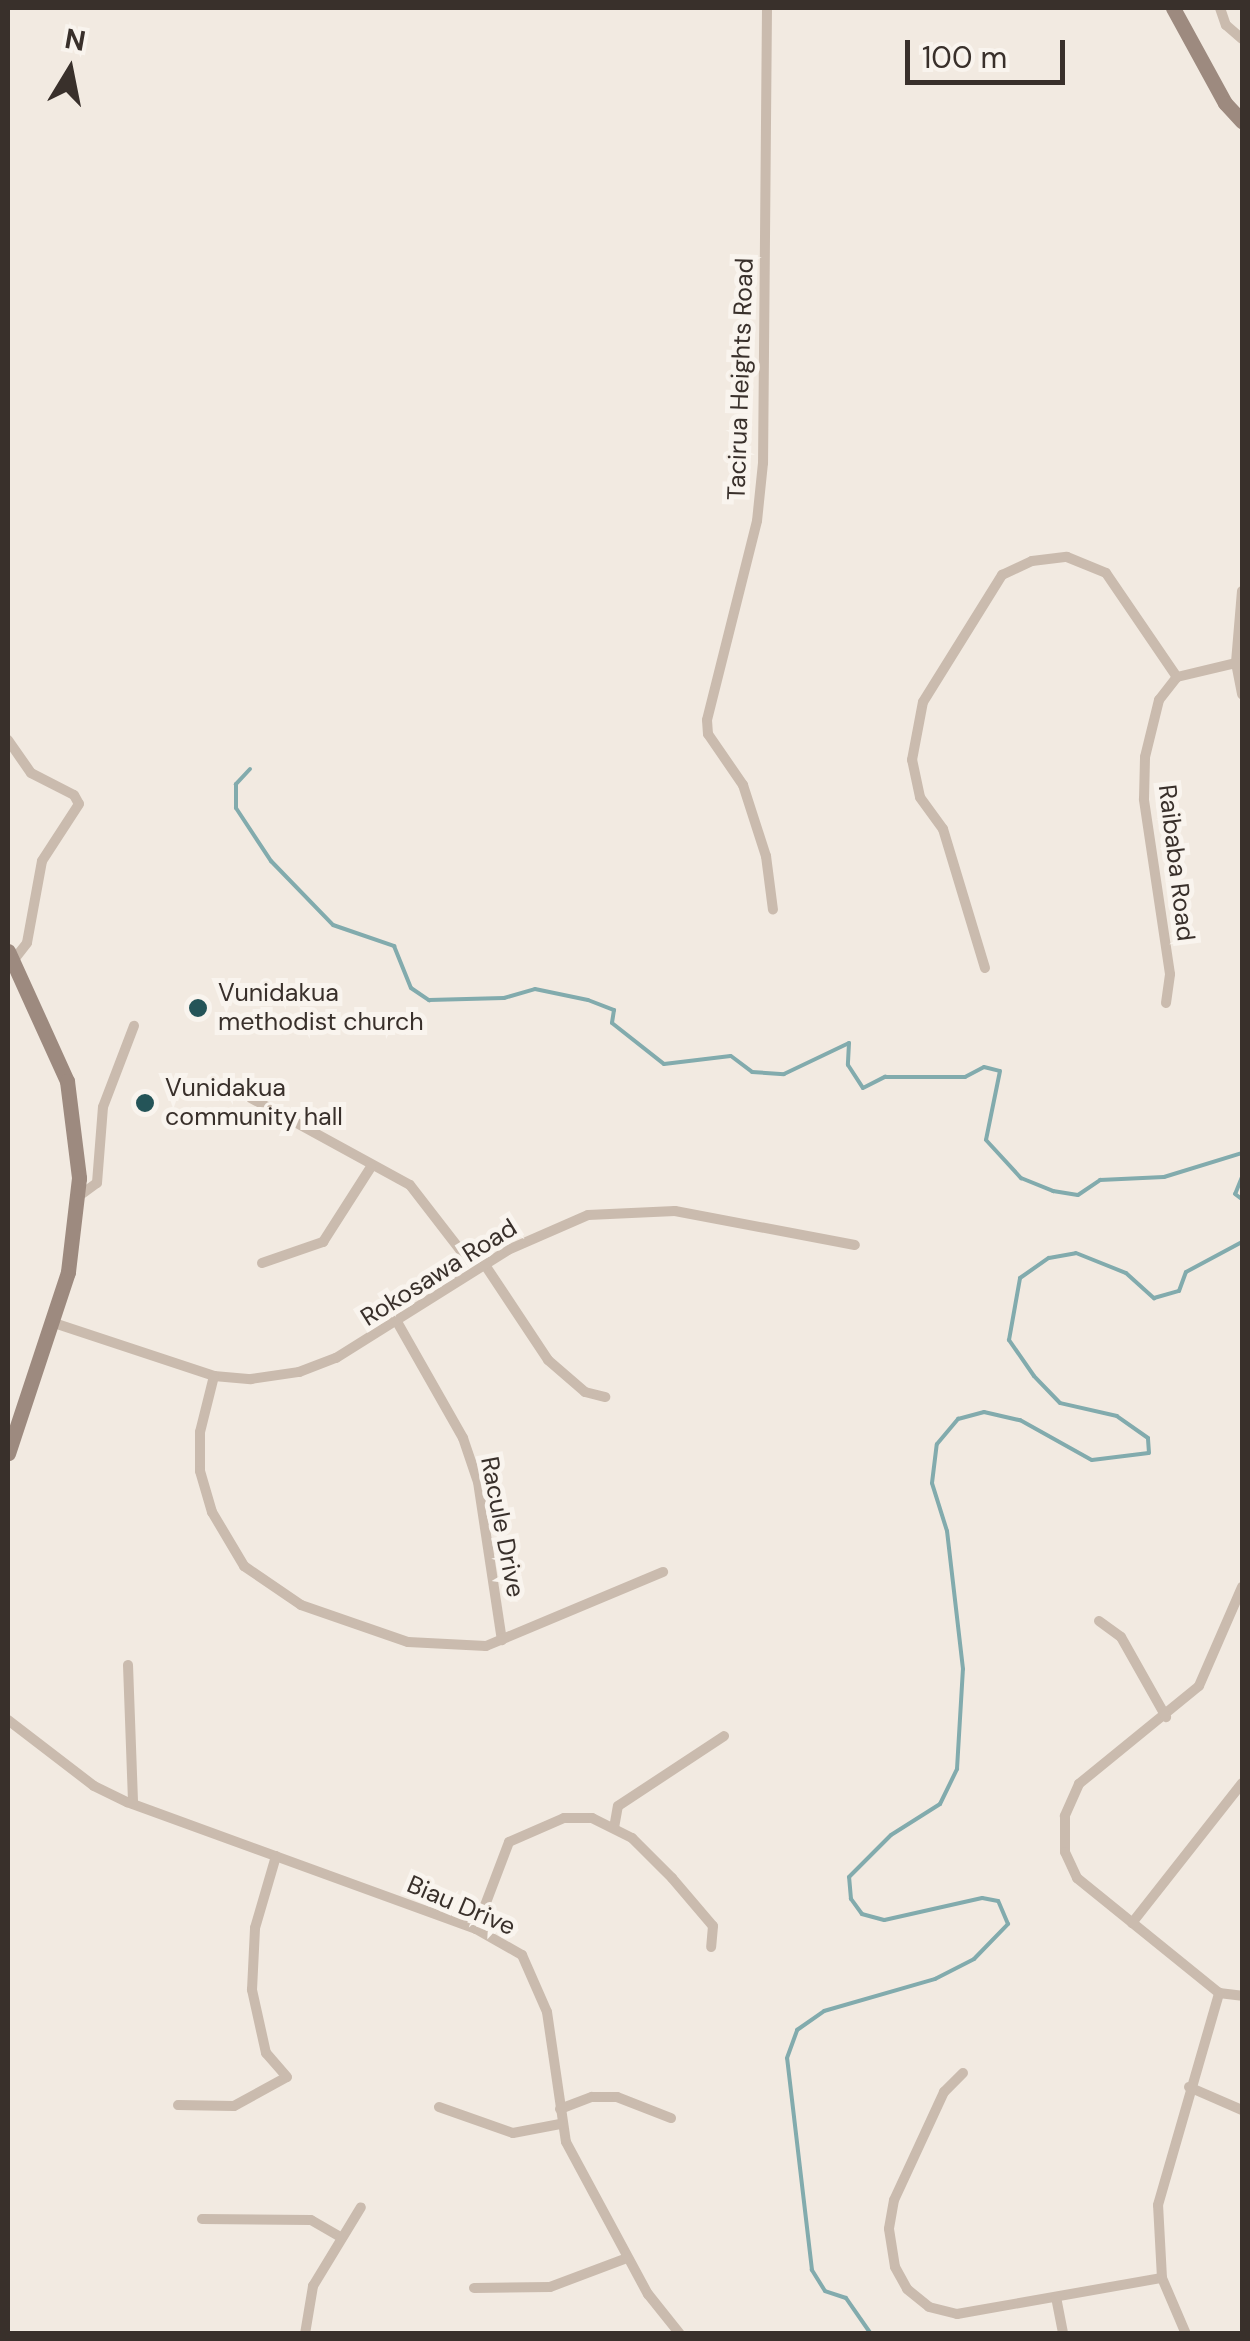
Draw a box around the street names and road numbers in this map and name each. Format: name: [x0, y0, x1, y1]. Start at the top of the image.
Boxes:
street label: Tacirua Heights Road: [722, 257, 760, 501]
street label: Raibaba Road: [1152, 783, 1200, 943]
street label: Rokosawa Road: [355, 1213, 523, 1333]
street label: Racule Drive: [474, 1454, 530, 1600]
street label: Biau Drive: [402, 1870, 520, 1942]

